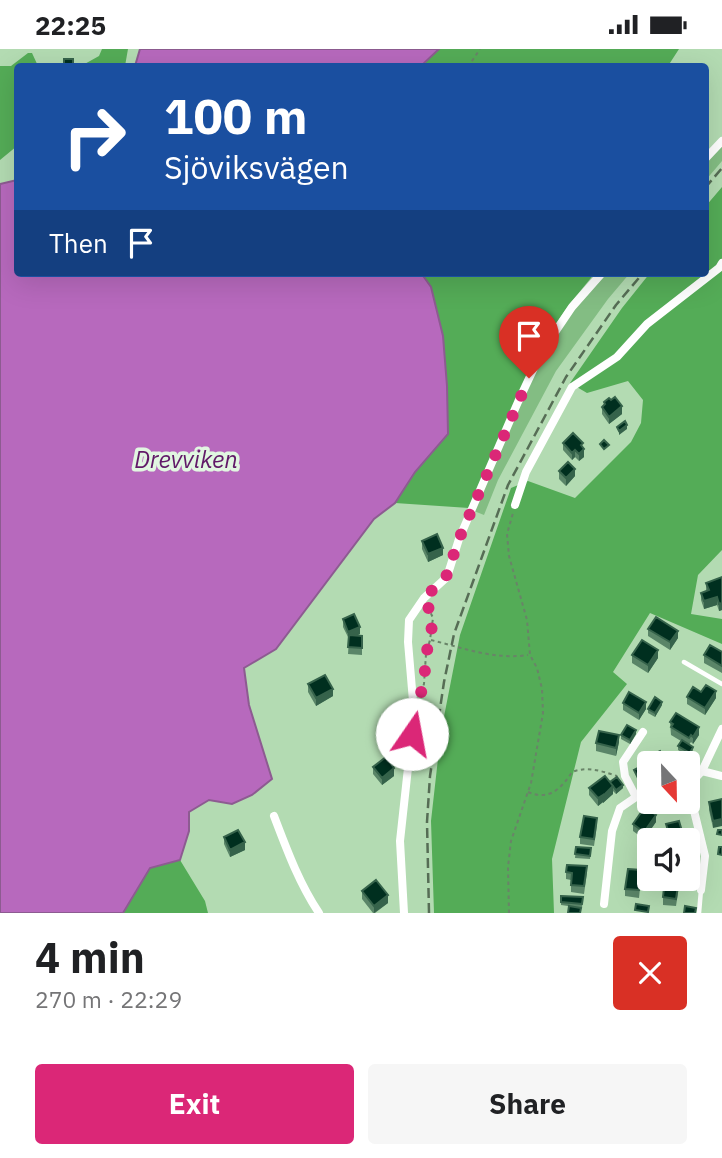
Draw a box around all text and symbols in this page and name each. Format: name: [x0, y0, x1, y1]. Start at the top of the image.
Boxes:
text: 22:25: [35, 8, 106, 42]
text: 100 m: [164, 84, 308, 147]
icon: right: [49, 91, 140, 182]
text: Sjöviksvägen: [164, 146, 349, 188]
icon: arrive: [122, 224, 160, 262]
text: Then: [49, 226, 108, 260]
pin: [499, 306, 559, 378]
icon: arrive: [510, 317, 548, 355]
water label: Drevviken: [134, 443, 238, 475]
position arrow: [375, 697, 449, 771]
north arrow: [637, 751, 700, 814]
map controls: [637, 751, 700, 891]
button: sound: [637, 828, 700, 891]
text: 4 min: [35, 930, 145, 985]
button: close: [613, 936, 687, 1010]
text: 270 m · 22:29: [35, 984, 182, 1014]
button: Exit: [35, 1064, 354, 1144]
button: Share: [368, 1064, 687, 1144]

